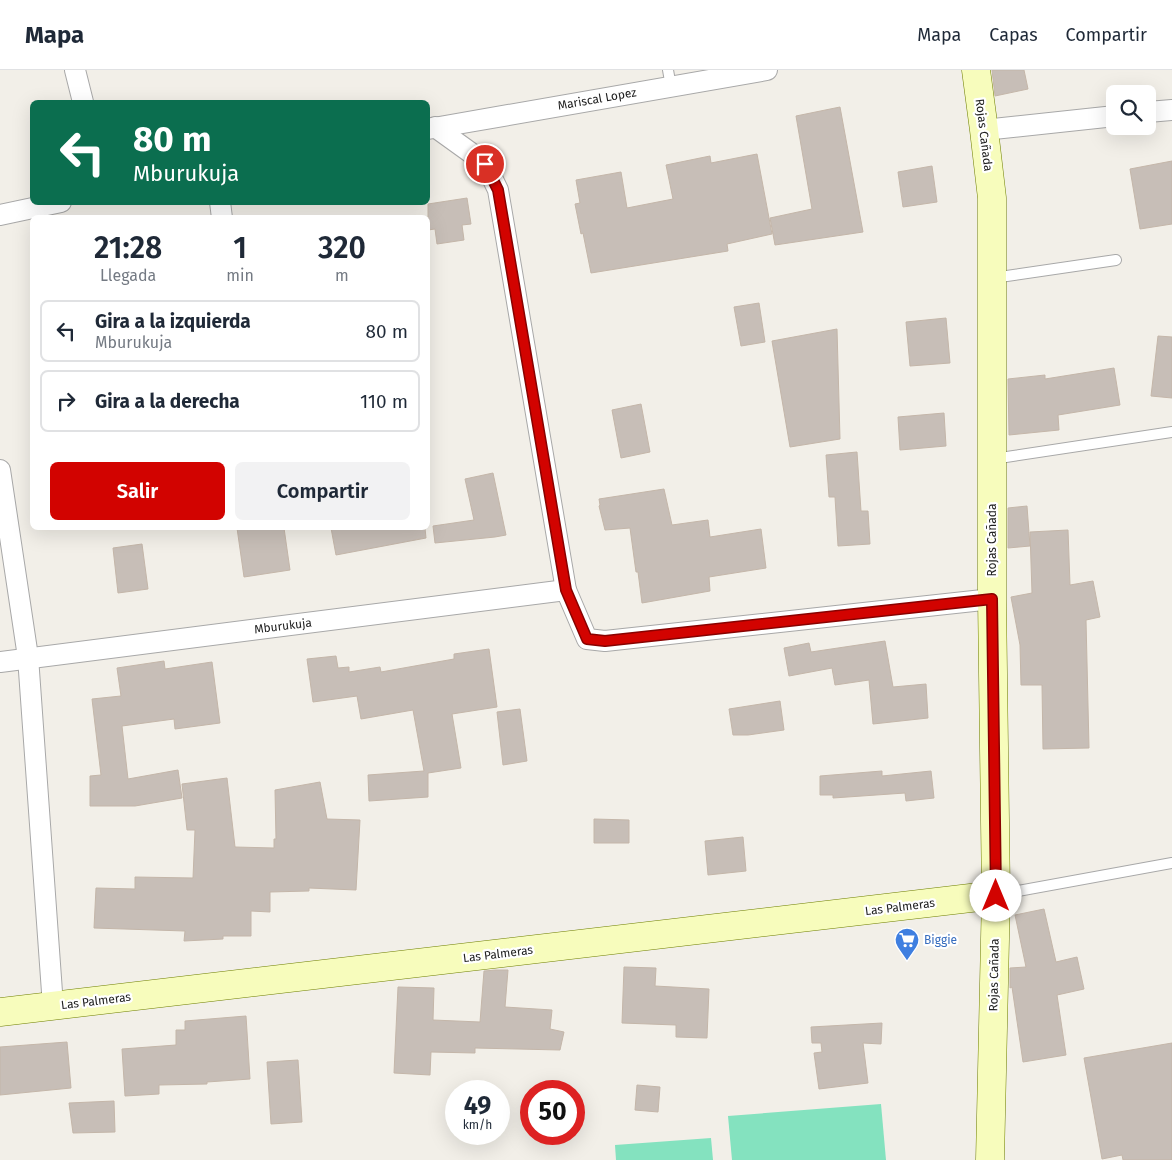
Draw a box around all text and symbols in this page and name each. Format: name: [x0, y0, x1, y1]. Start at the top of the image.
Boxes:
text: Mapa: [25, 21, 84, 49]
text: Mapa: [917, 24, 961, 46]
text: Capas: [989, 24, 1038, 46]
text: Compartir: [1066, 24, 1147, 46]
street label: Mariscal Lopez: [557, 85, 637, 113]
map controls: [1106, 85, 1156, 135]
button: search: [1106, 85, 1156, 135]
street label: Rojas Cañada: [973, 98, 995, 172]
text: 80 m: [133, 118, 212, 160]
icon: left: [50, 120, 115, 185]
pin: [464, 143, 506, 185]
icon: arrive: [471, 150, 499, 178]
text: Mburukuja: [133, 160, 239, 187]
text: 21:28: [94, 230, 162, 266]
text: 1: [233, 230, 247, 266]
text: 320: [318, 230, 366, 266]
text: Llegada: [100, 266, 156, 285]
text: min: [226, 266, 254, 285]
text: m: [335, 266, 349, 285]
text: Gira a la izquierda: [95, 310, 251, 333]
icon: left: [52, 317, 80, 345]
text: 80 m: [366, 320, 408, 343]
text: Mburukuja: [95, 333, 172, 352]
icon: right: [52, 387, 80, 415]
text: Gira a la derecha: [95, 390, 240, 413]
text: 110 m: [360, 390, 408, 413]
button: Salir: [50, 462, 225, 520]
button: Compartir: [235, 462, 410, 520]
street label: Rojas Cañada: [985, 503, 999, 577]
street label: Mburukuja: [253, 616, 313, 636]
position arrow: [969, 869, 1021, 921]
street label: Las Palmeras: [864, 896, 936, 918]
supermarket icon: Biggie: [894, 927, 920, 961]
place label: Biggie: [924, 933, 957, 947]
street label: Rojas Cañada: [986, 938, 1002, 1012]
street label: Las Palmeras: [462, 943, 534, 965]
street label: Las Palmeras: [60, 990, 132, 1012]
speed limit sign: 50: [520, 1080, 585, 1145]
text: 49: [464, 1091, 491, 1121]
text: km/h: [463, 1118, 492, 1132]

